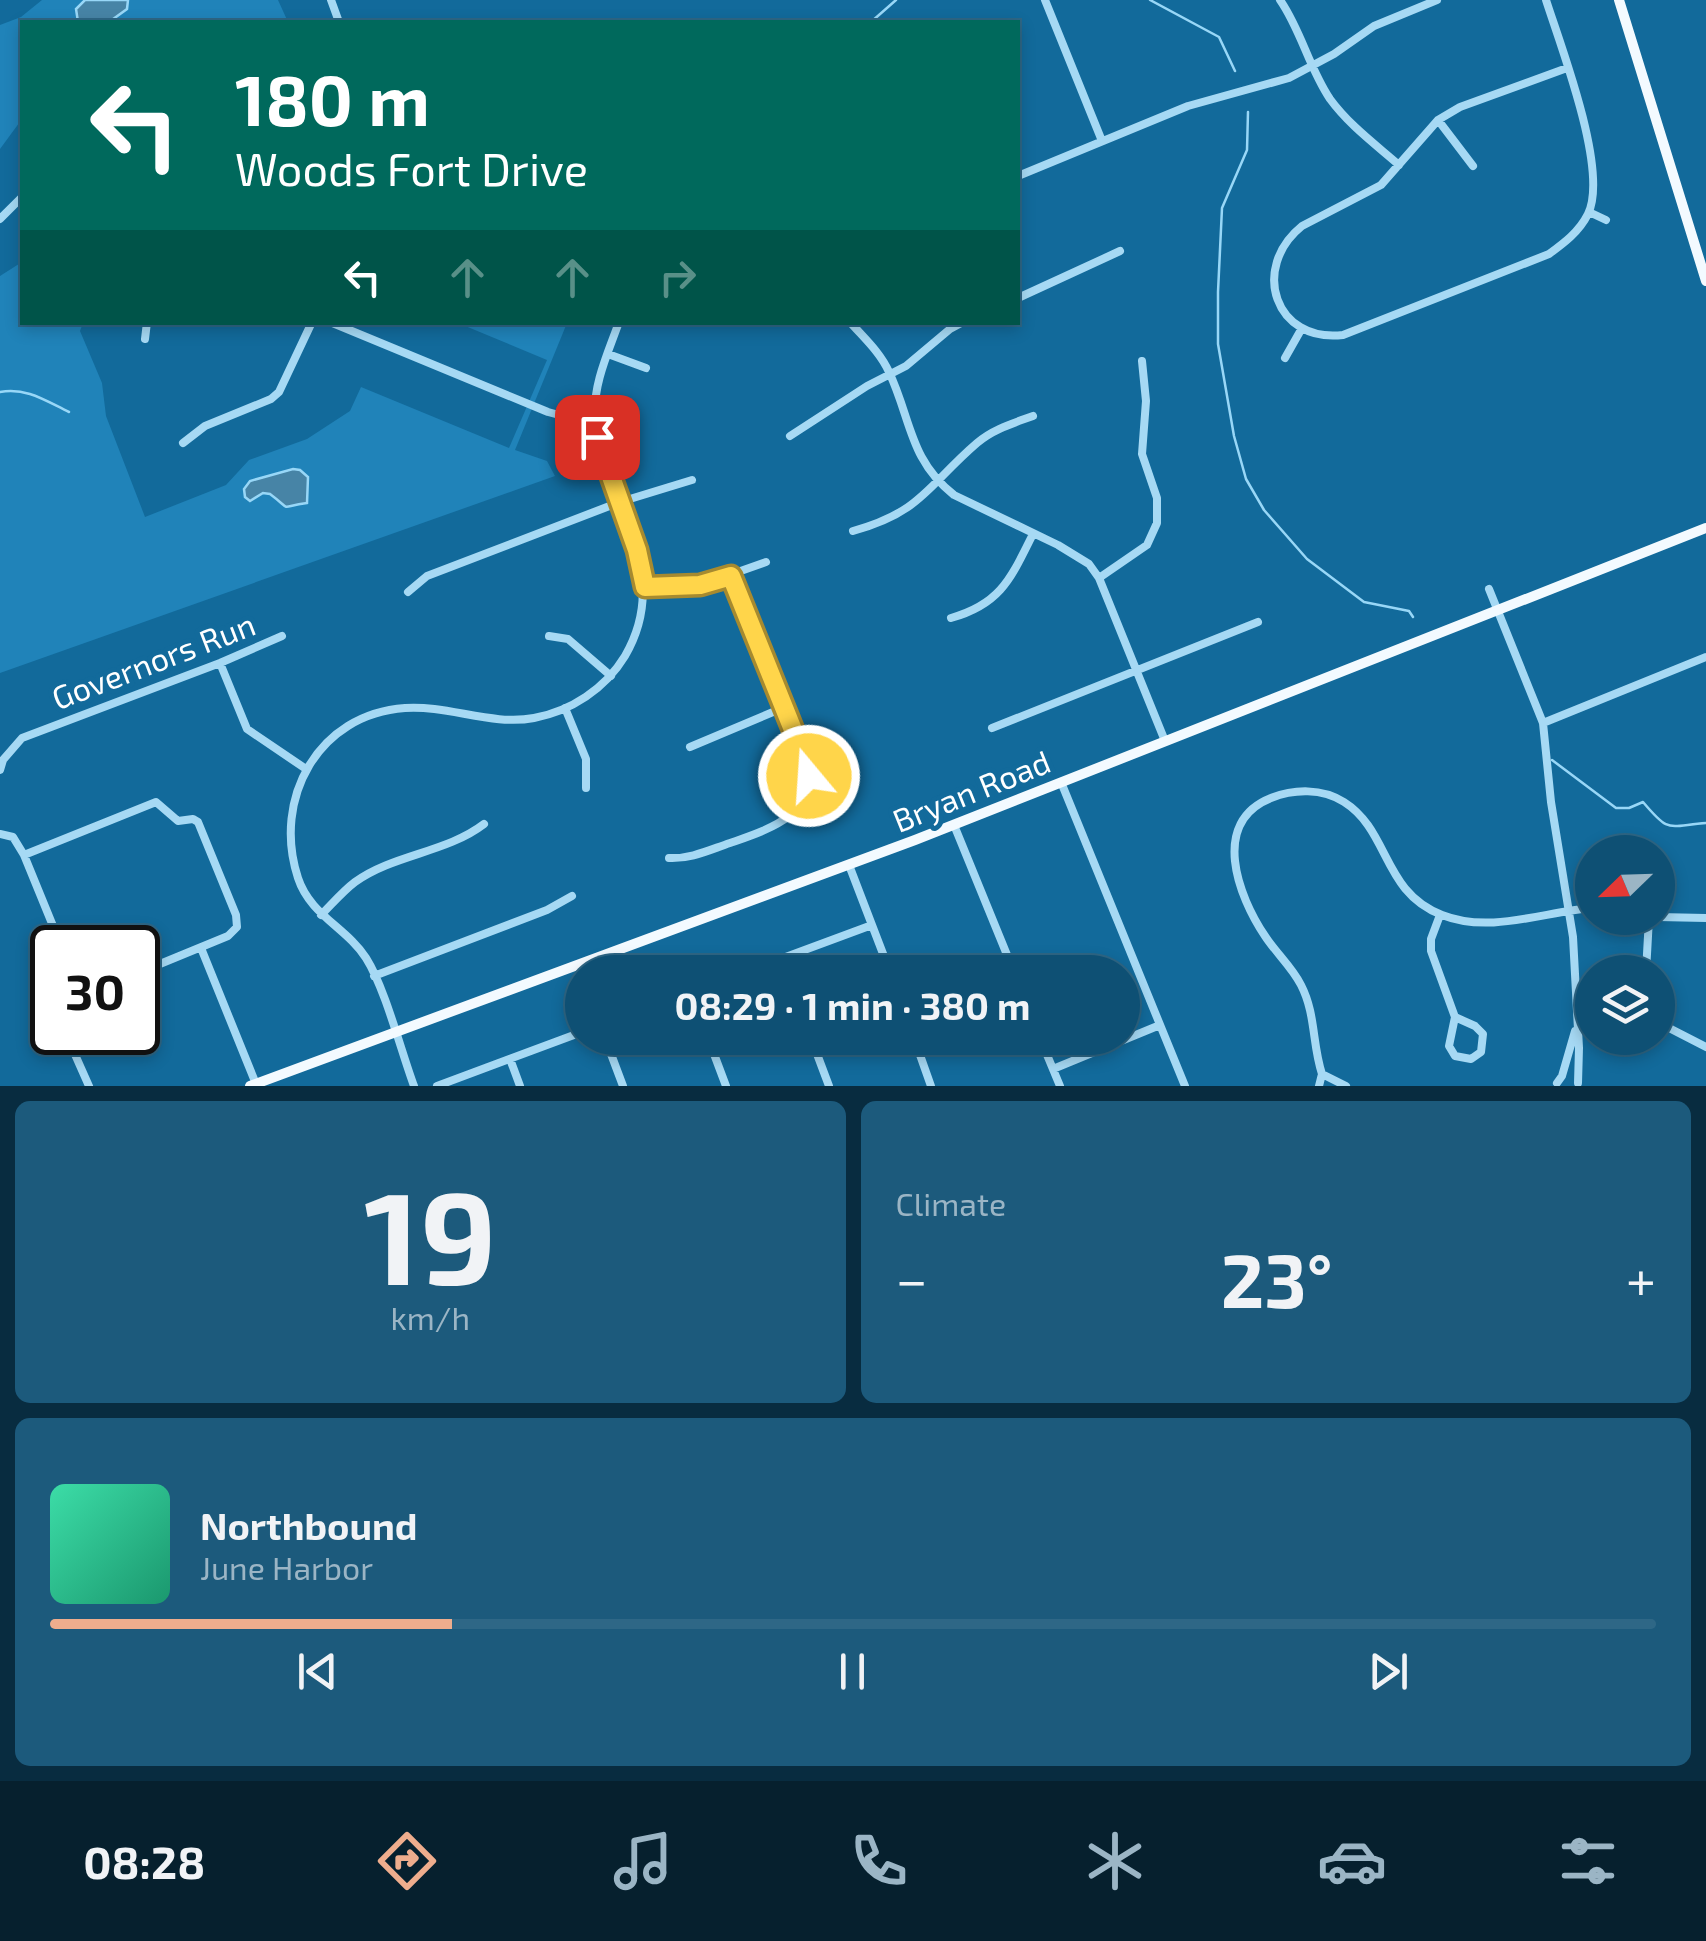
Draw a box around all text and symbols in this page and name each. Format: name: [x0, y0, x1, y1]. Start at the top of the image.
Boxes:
text: 180 m: [235, 56, 430, 140]
icon: left: [70, 60, 200, 190]
text: Woods Fort Drive: [235, 141, 588, 195]
icon: left: [335, 250, 390, 305]
icon: ahead: [440, 250, 495, 305]
icon: ahead: [545, 250, 600, 305]
icon: right: [650, 250, 705, 305]
pin: [555, 395, 640, 480]
icon: arrive: [570, 410, 625, 465]
street label: Governors Run: [46, 604, 260, 716]
position arrow: [757, 724, 861, 828]
street label: Bryan Road: [887, 741, 1055, 839]
north arrow: [1575, 835, 1675, 935]
map controls: [1575, 835, 1675, 1055]
speed limit sign: 30: [30, 925, 160, 1055]
button: layers: [1575, 955, 1675, 1055]
text: 08:29 · 1 min · 380 m: [674, 982, 1031, 1028]
text: 19: [364, 1155, 497, 1311]
text: Climate: [896, 1184, 1006, 1222]
text: 23°: [1221, 1233, 1333, 1323]
text: −: [896, 1245, 928, 1311]
text: +: [1626, 1245, 1656, 1311]
text: km/h: [391, 1298, 470, 1336]
text: Northbound: [200, 1502, 418, 1548]
text: June Harbor: [200, 1548, 373, 1586]
icon: previous: [290, 1644, 345, 1699]
icon: pause: [825, 1644, 880, 1699]
icon: next: [1361, 1644, 1416, 1699]
icon: directions: [372, 1826, 442, 1896]
icon: music: [608, 1826, 678, 1896]
icon: phone: [844, 1826, 914, 1896]
icon: climate: [1080, 1826, 1150, 1896]
icon: car: [1317, 1826, 1387, 1896]
icon: filters: [1553, 1826, 1623, 1896]
text: 08:28: [83, 1834, 205, 1888]

